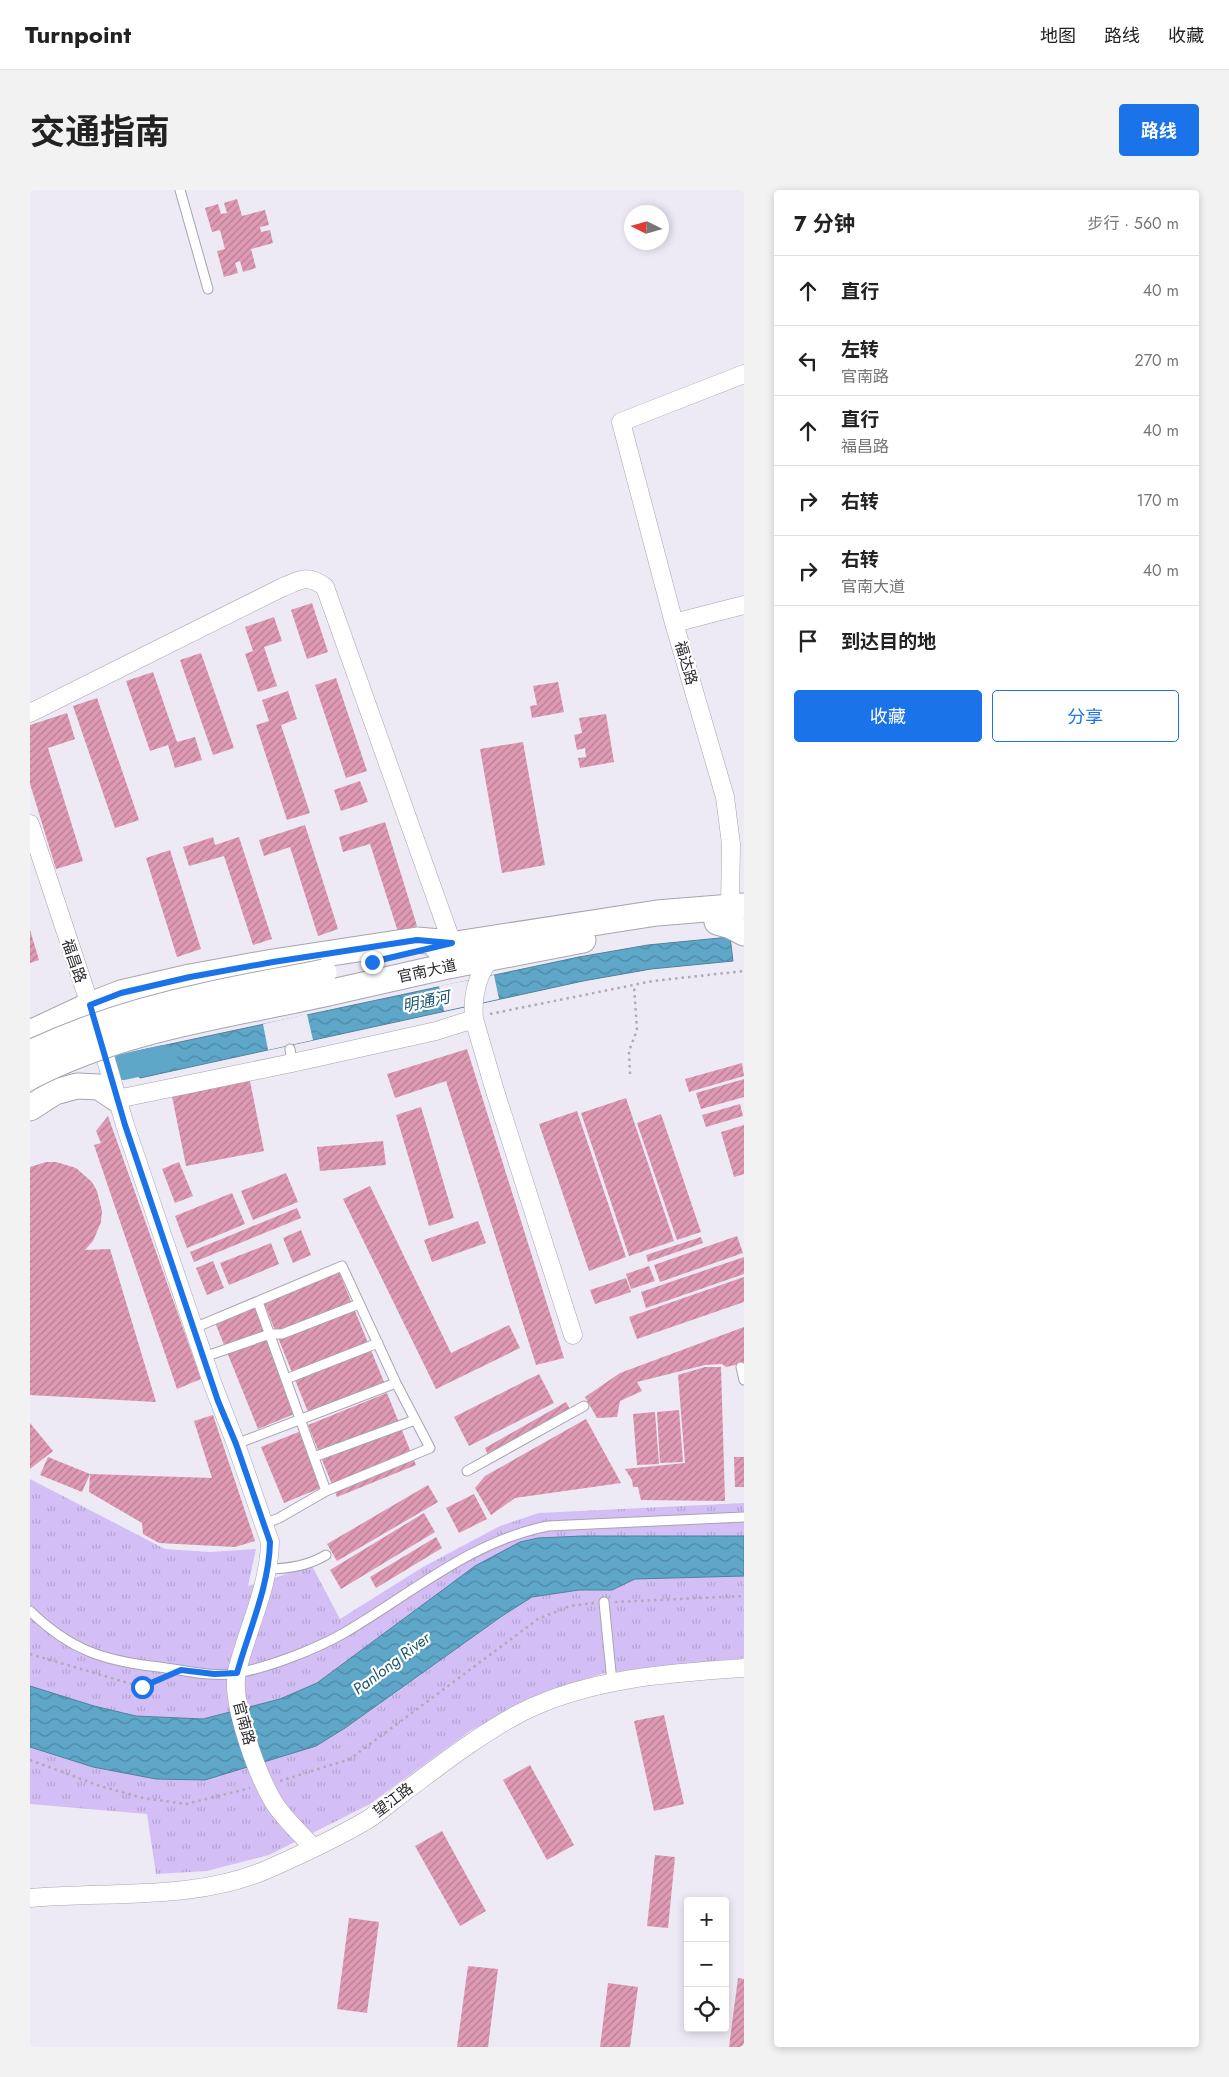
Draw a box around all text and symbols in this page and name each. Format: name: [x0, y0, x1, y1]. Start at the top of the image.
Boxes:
text: Turnpoint: [25, 17, 131, 52]
text: 地图: [1040, 23, 1076, 49]
text: 路线: [1104, 23, 1140, 49]
text: 收藏: [1168, 23, 1204, 49]
button: 路线: [1119, 104, 1199, 156]
text: 交通指南: [30, 107, 170, 157]
north arrow: [624, 205, 669, 250]
text: 7 分钟: [794, 209, 855, 239]
text: 步行 · 560 m: [1087, 212, 1179, 235]
icon: ahead: [794, 277, 822, 305]
text: 直行: [841, 278, 879, 305]
text: 40 m: [1143, 279, 1179, 302]
text: 左转: [841, 336, 879, 363]
icon: left: [794, 347, 822, 375]
text: 270 m: [1135, 349, 1179, 372]
text: 官南路: [841, 365, 889, 388]
text: 直行: [841, 406, 879, 433]
icon: ahead: [794, 417, 822, 445]
text: 40 m: [1143, 419, 1179, 442]
text: 福昌路: [841, 435, 889, 458]
icon: right: [794, 487, 822, 515]
text: 右转: [841, 488, 879, 515]
text: 170 m: [1137, 489, 1179, 512]
text: 右转: [841, 546, 879, 573]
icon: right: [794, 557, 822, 585]
text: 40 m: [1143, 559, 1179, 582]
text: 官南大道: [841, 575, 905, 598]
icon: arrive: [794, 627, 822, 655]
text: 到达目的地: [841, 628, 936, 655]
street label: 福达路: [669, 638, 703, 688]
button: 收藏: [794, 690, 982, 742]
button: 分享: [992, 690, 1179, 742]
street label: 福昌路: [56, 936, 92, 986]
route end: [361, 951, 384, 974]
street label: 官南大道: [395, 954, 459, 988]
water label: 明通河: [400, 985, 455, 1018]
water label: Panlong River: [348, 1626, 436, 1700]
route start: [131, 1676, 154, 1699]
street label: 官南路: [228, 1698, 260, 1748]
street label: 望江路: [368, 1778, 418, 1822]
map controls: [684, 1897, 729, 2032]
button: +: [684, 1897, 729, 1942]
button: −: [684, 1942, 729, 1987]
button: locate: [684, 1987, 729, 2032]

